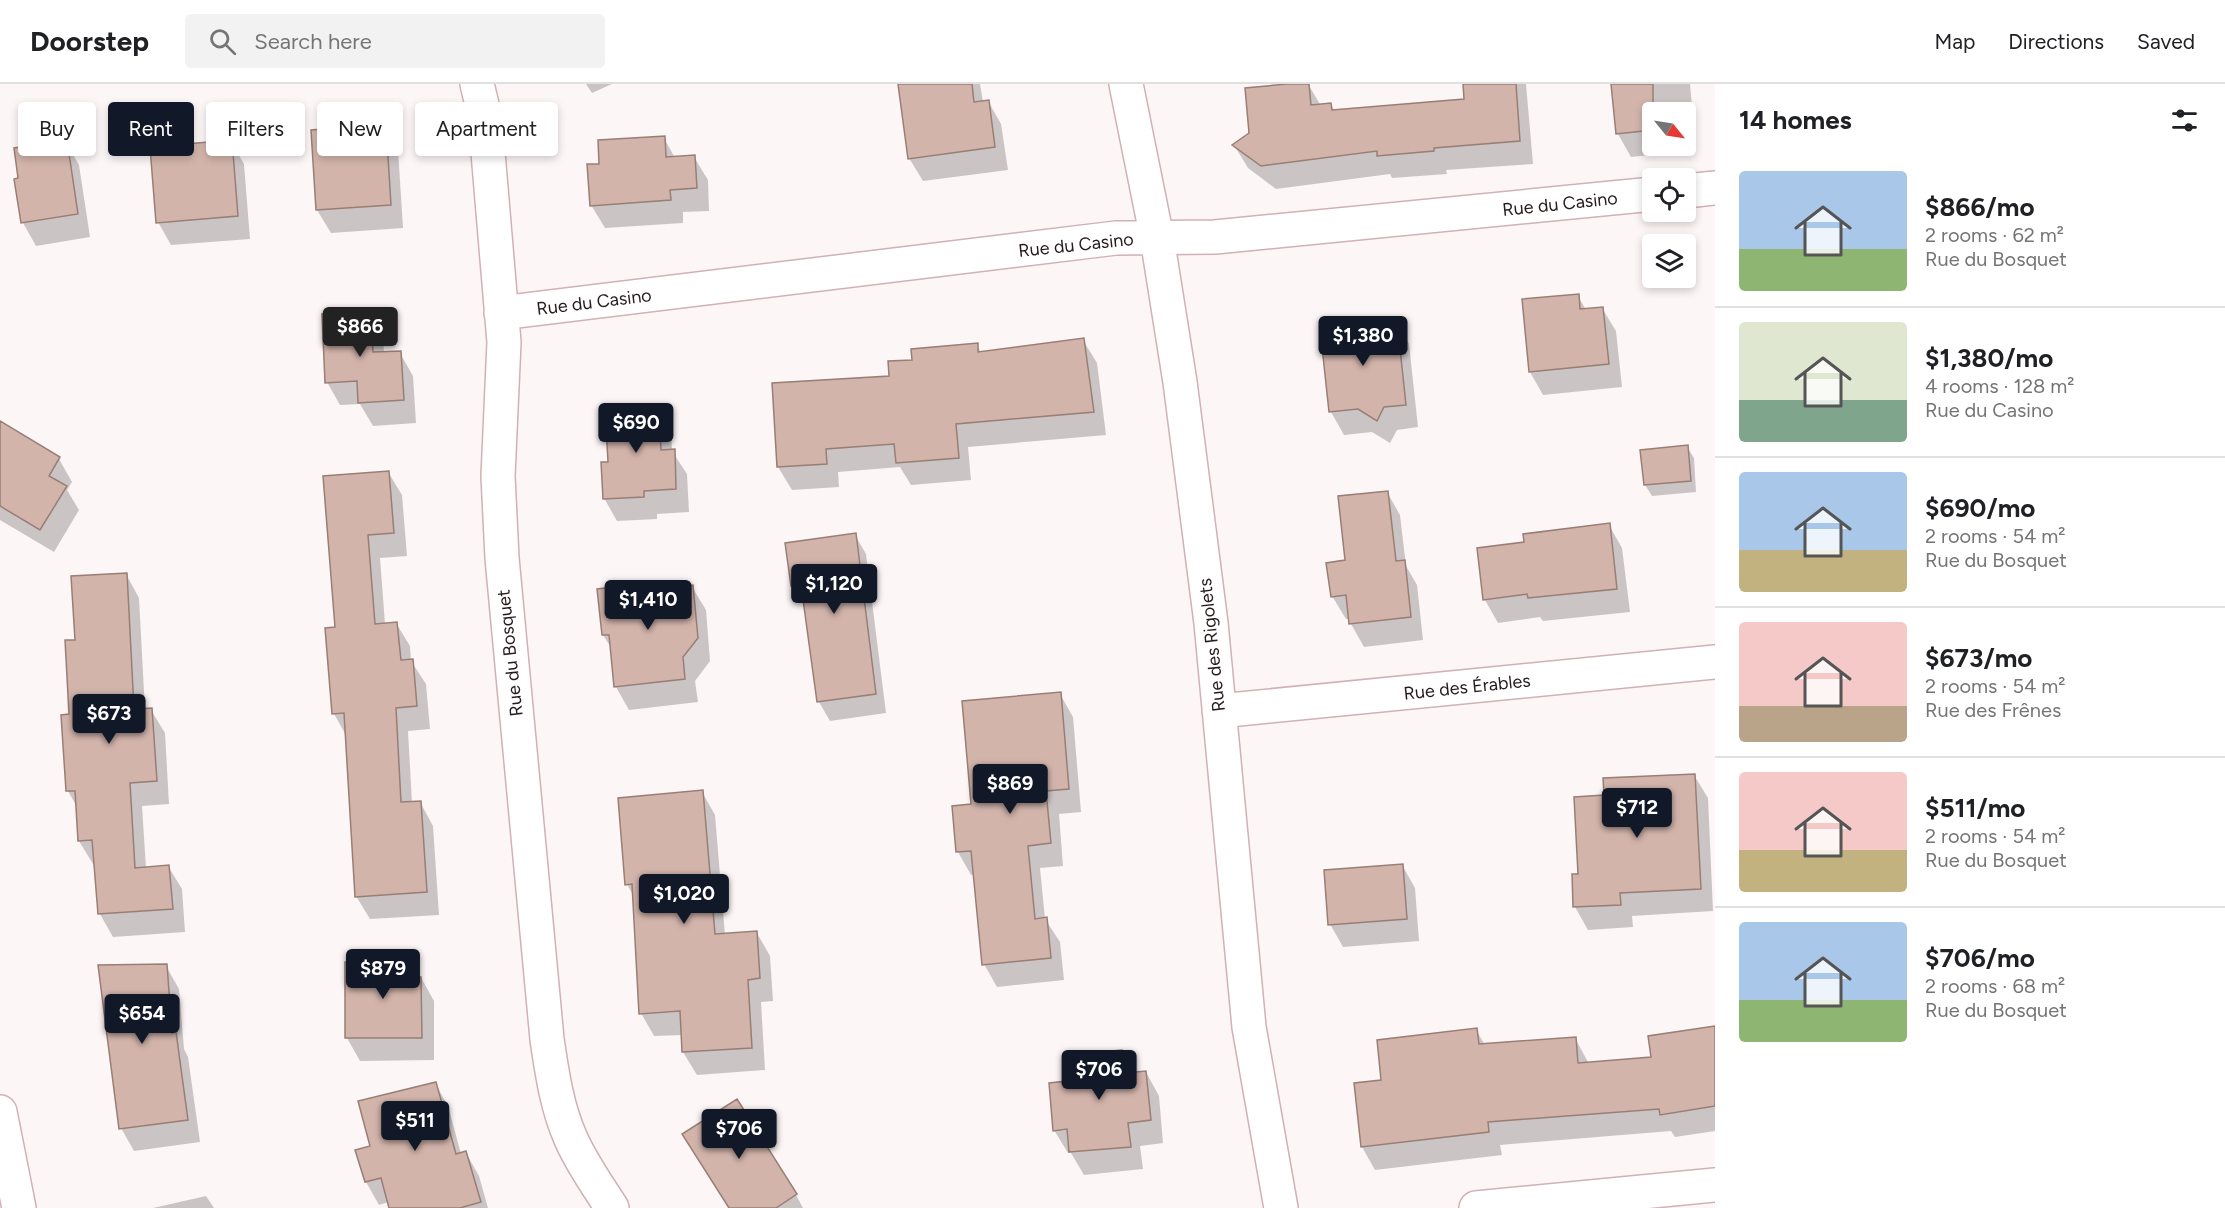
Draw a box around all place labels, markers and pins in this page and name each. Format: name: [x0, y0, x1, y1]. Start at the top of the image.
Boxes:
pin: $866: [324, 307, 396, 358]
pin: $1,380: [1314, 316, 1412, 367]
pin: $690: [600, 403, 672, 454]
pin: $1,120: [785, 564, 883, 615]
pin: $1,410: [599, 580, 697, 631]
pin: $673: [73, 694, 145, 745]
pin: $869: [974, 764, 1046, 815]
pin: $712: [1601, 788, 1673, 839]
pin: $1,020: [635, 874, 733, 925]
pin: $879: [347, 949, 419, 1000]
pin: $654: [106, 994, 178, 1045]
pin: $706: [1063, 1050, 1135, 1101]
pin: $511: [379, 1101, 451, 1152]
pin: $706: [703, 1109, 775, 1160]

